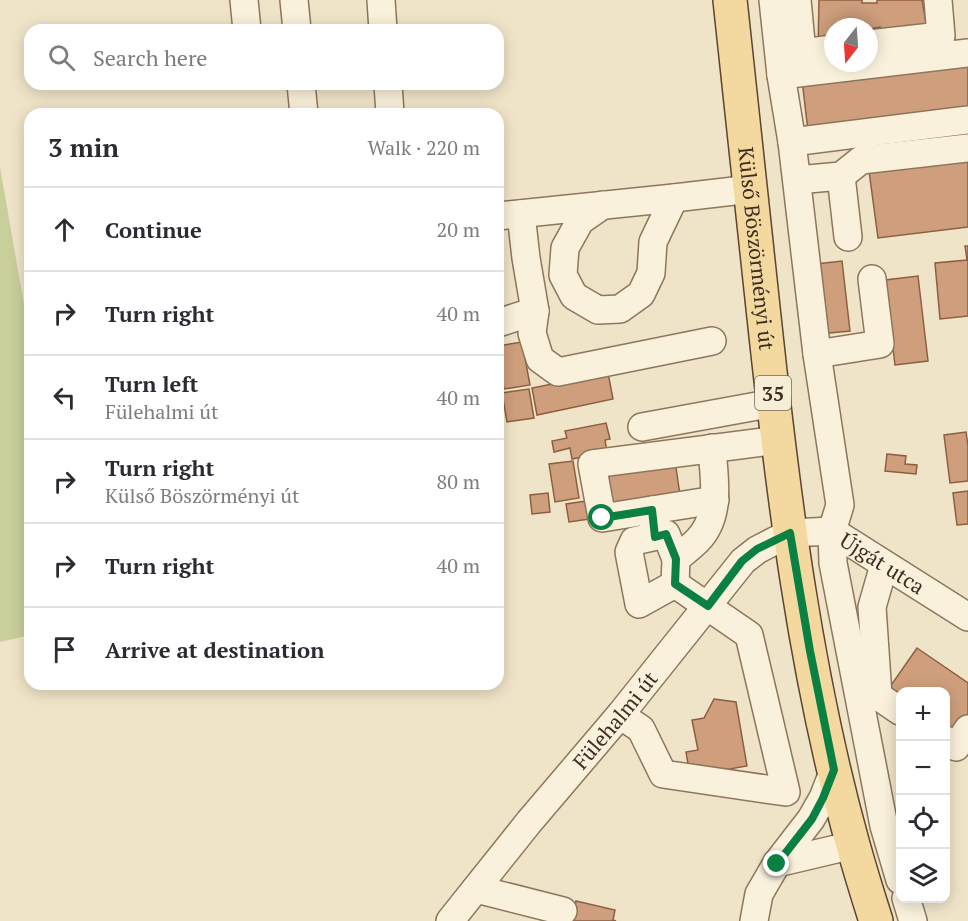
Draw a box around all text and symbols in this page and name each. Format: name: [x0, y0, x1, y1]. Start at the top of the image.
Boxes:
north arrow: [824, 18, 878, 72]
search box: [24, 24, 504, 90]
icon: search: [45, 41, 78, 74]
text: Search here: [93, 43, 207, 72]
text: 3 min: [48, 130, 119, 164]
text: Walk · 220 m: [368, 134, 480, 161]
street label: Külső Böszörményi út: [732, 146, 782, 352]
icon: ahead: [48, 213, 81, 246]
text: Continue: [105, 215, 202, 244]
text: 20 m: [437, 216, 480, 243]
icon: right: [48, 297, 81, 330]
text: Turn right: [105, 299, 214, 328]
text: 40 m: [437, 300, 480, 327]
text: Turn left: [105, 369, 198, 398]
road number: 35: [755, 376, 791, 410]
icon: left: [48, 381, 81, 414]
text: 40 m: [437, 384, 480, 411]
text: Fülehalmi út: [105, 398, 218, 425]
text: Turn right: [105, 453, 214, 482]
icon: right: [48, 465, 81, 498]
text: 80 m: [437, 468, 480, 495]
text: Külső Böszörményi út: [105, 482, 299, 509]
route start: [588, 504, 614, 530]
street label: Újgát utca: [835, 526, 931, 600]
icon: right: [48, 549, 81, 582]
text: Turn right: [105, 551, 214, 580]
text: 40 m: [437, 552, 480, 579]
icon: arrive: [48, 633, 81, 666]
text: Arrive at destination: [105, 635, 324, 664]
street label: Fülehalmi út: [566, 665, 664, 775]
map controls: [896, 687, 950, 903]
button: +: [896, 687, 950, 741]
button: −: [896, 741, 950, 795]
button: locate: [896, 795, 950, 849]
button: layers: [896, 849, 950, 903]
route end: [763, 850, 789, 876]

